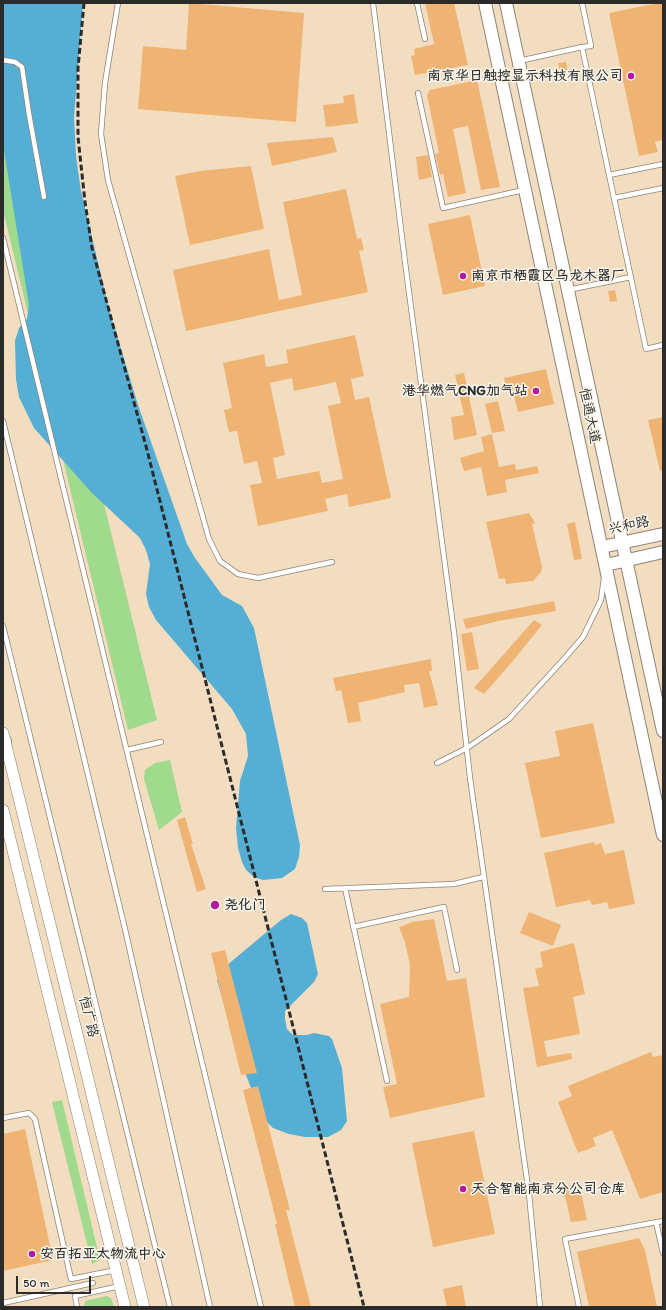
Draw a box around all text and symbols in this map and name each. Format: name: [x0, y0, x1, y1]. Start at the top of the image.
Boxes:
place label: 南京华日触控显示科技有限公司: [427, 68, 623, 84]
marker: 南京华日触控显示科技有限公司: [626, 71, 636, 81]
place label: 南京市栖霞区乌龙木器厂: [471, 268, 625, 284]
marker: 南京市栖霞区乌龙木器厂: [458, 271, 468, 281]
place label: 港华燃气CNG加气站: [402, 383, 528, 399]
marker: 港华燃气CNG加气站: [531, 386, 541, 396]
street label: 恒通大道: [575, 387, 603, 445]
street label: 兴和路: [607, 513, 651, 539]
place label: 尧化门: [224, 897, 266, 913]
marker: 尧化门: [209, 899, 221, 911]
street label: 恒广路: [75, 995, 101, 1039]
place label: 天合智能南京分公司仓库: [471, 1181, 625, 1197]
marker: 天合智能南京分公司仓库: [458, 1184, 468, 1194]
place label: 安百拓亚太物流中心: [40, 1246, 166, 1262]
marker: 安百拓亚太物流中心: [27, 1249, 37, 1259]
scale bar: [18, 1268, 93, 1294]
text: 50 m: [23, 1276, 49, 1290]

